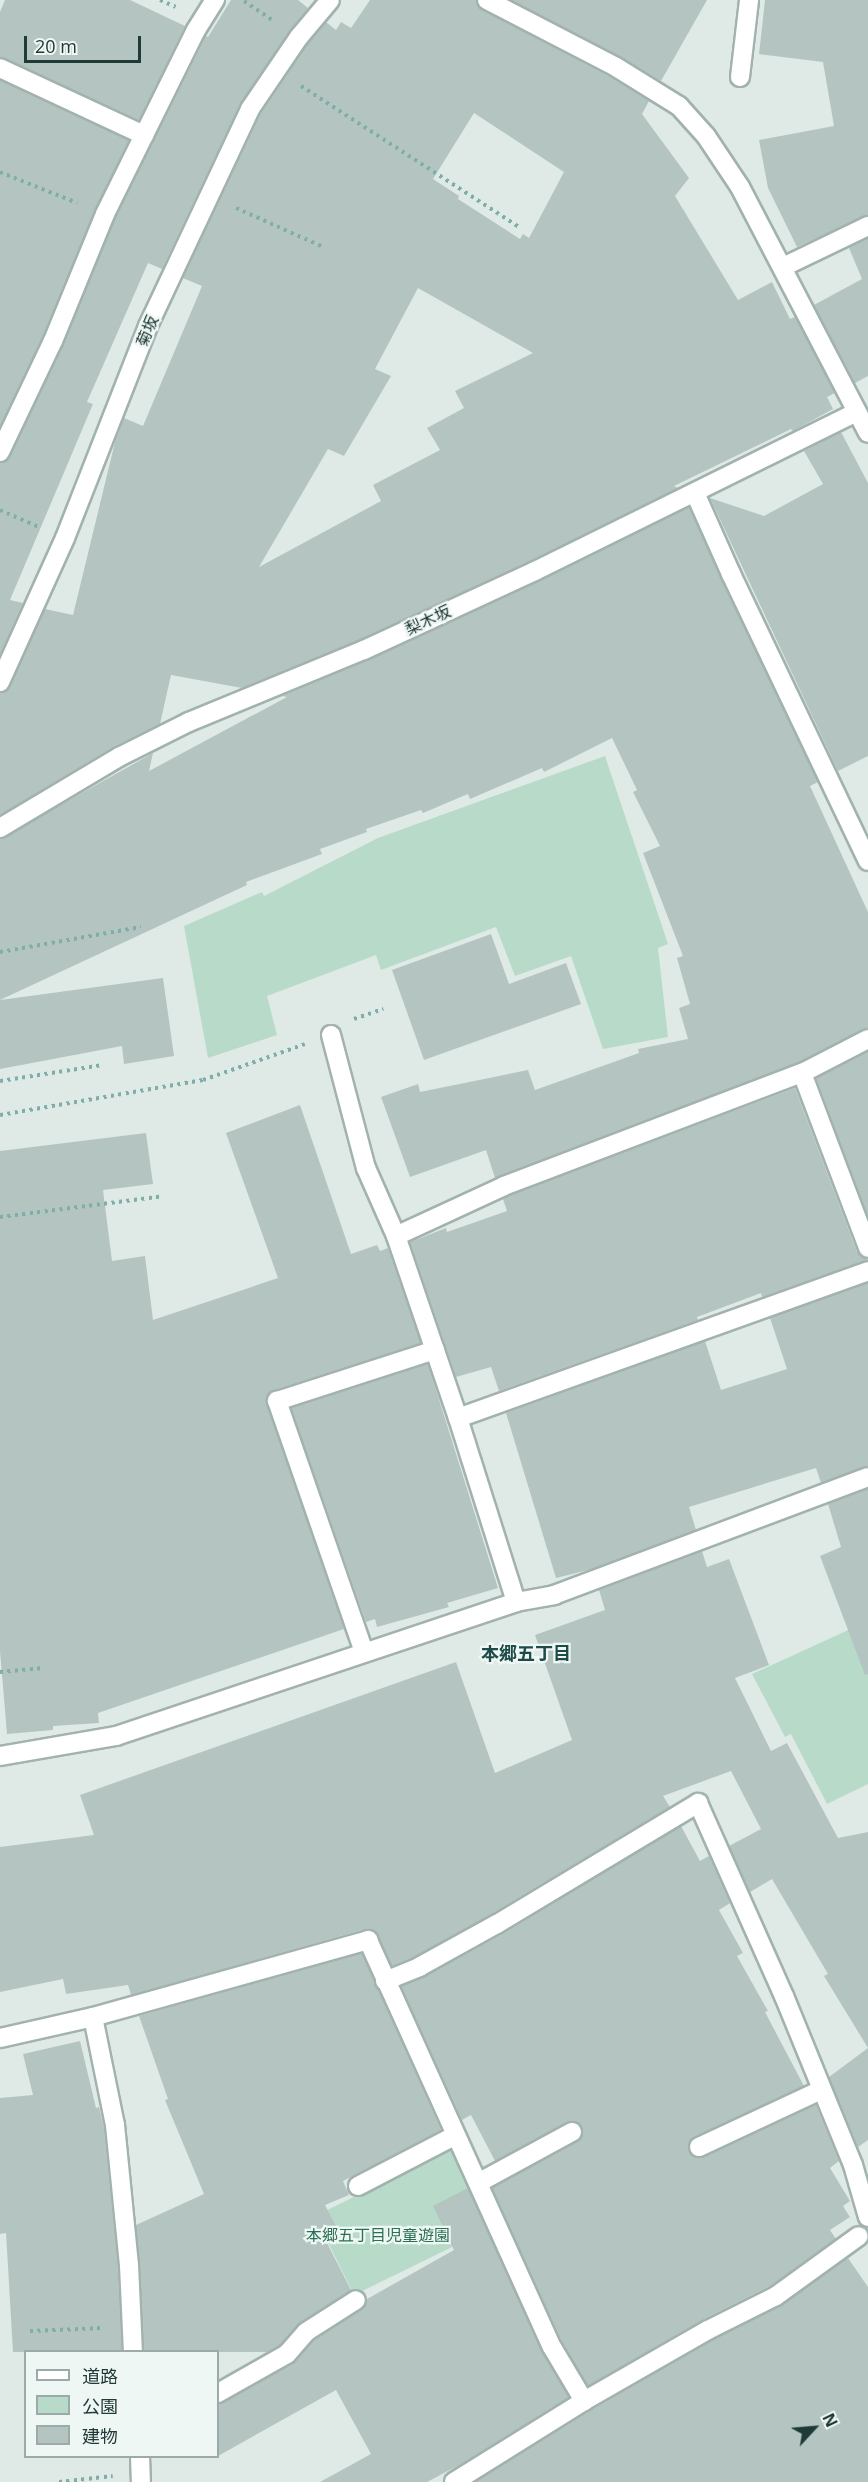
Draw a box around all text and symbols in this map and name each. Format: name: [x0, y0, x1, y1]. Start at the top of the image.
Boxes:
scale bar: [27, 24, 144, 62]
text: 20 m: [35, 34, 77, 58]
street label: 菊坂: [132, 313, 162, 349]
street label: 梨木坂: [402, 601, 454, 639]
district label: 本郷五丁目: [481, 1642, 571, 1664]
park label: 本郷五丁目児童遊園: [306, 2225, 450, 2245]
legend: [24, 2350, 219, 2458]
text: 道路: [82, 2364, 118, 2388]
text: 公園: [82, 2394, 118, 2418]
north arrow: [784, 2398, 844, 2458]
text: N: [817, 2409, 843, 2431]
text: 建物: [82, 2424, 118, 2448]

